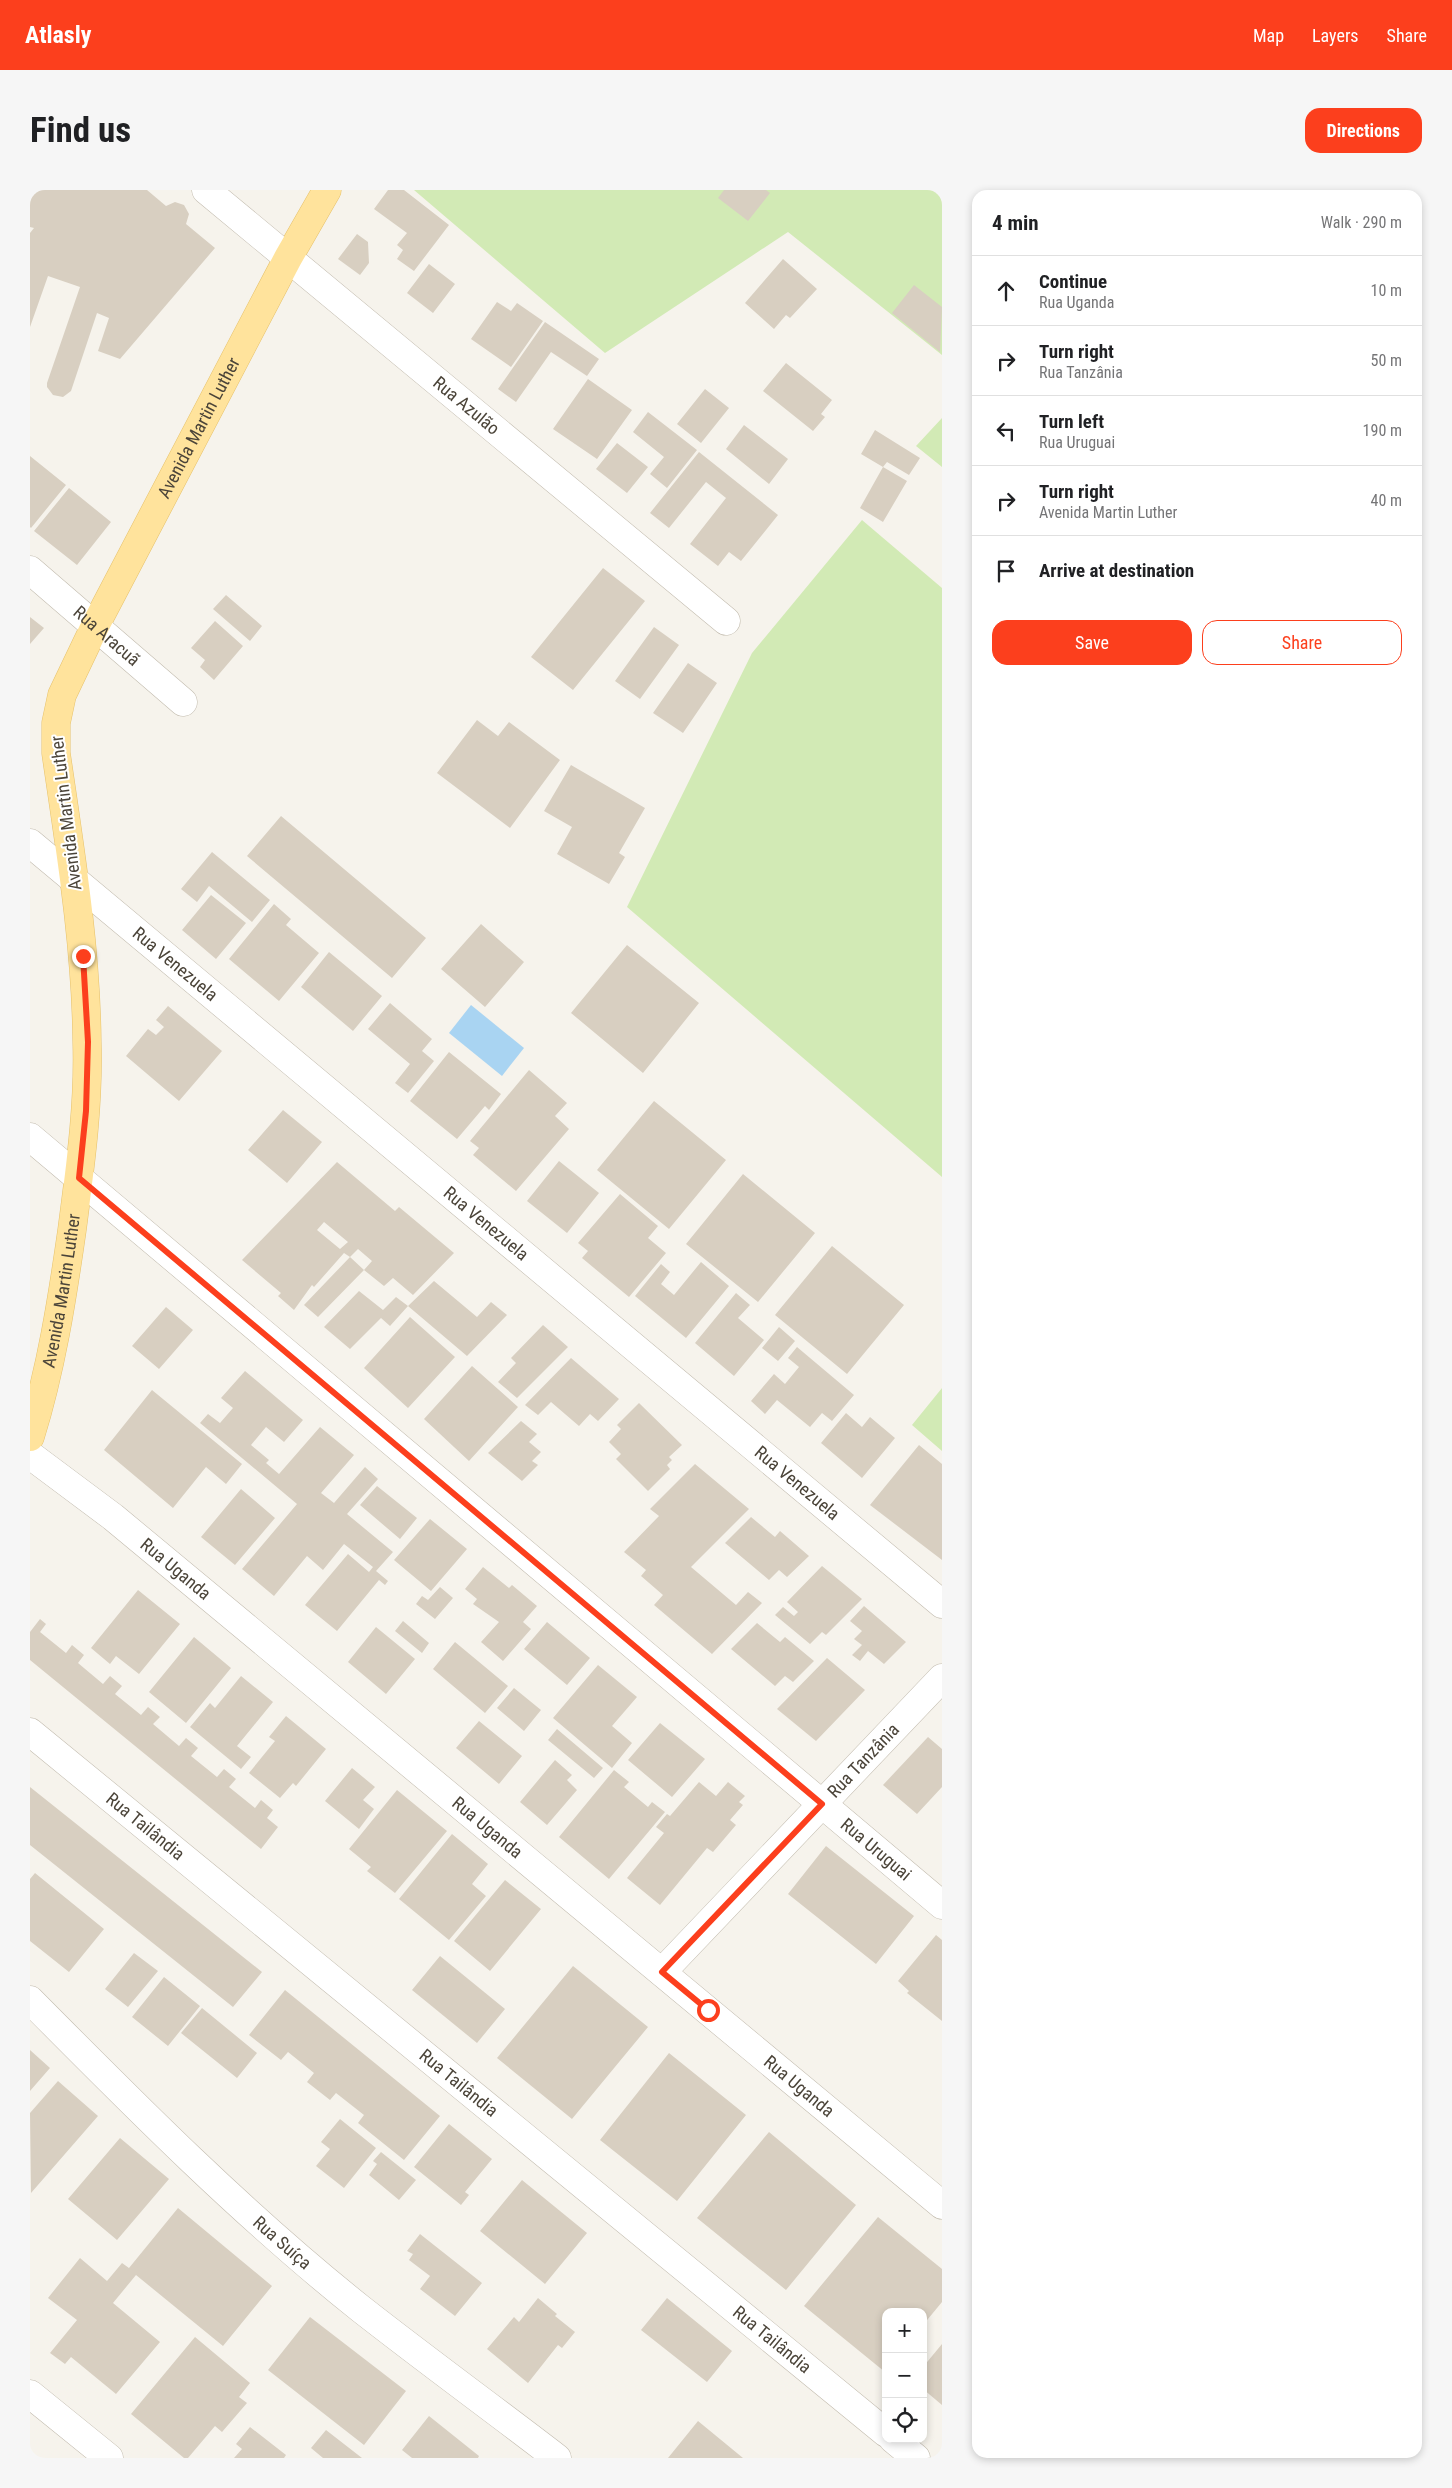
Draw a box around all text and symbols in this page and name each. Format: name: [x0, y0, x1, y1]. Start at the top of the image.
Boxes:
text: Atlasly: [25, 21, 91, 49]
text: Map: [1253, 25, 1284, 46]
text: Layers: [1312, 25, 1359, 46]
text: Share: [1387, 25, 1427, 46]
button: Directions: [1305, 108, 1422, 153]
text: Find us: [30, 110, 131, 151]
text: 4 min: [992, 211, 1039, 235]
text: Walk · 290 m: [1321, 213, 1402, 232]
text: Continue: [1039, 270, 1107, 293]
icon: ahead: [992, 277, 1020, 305]
text: 10 m: [1370, 281, 1402, 300]
text: Rua Uganda: [1039, 293, 1114, 312]
text: Turn right: [1039, 340, 1114, 363]
icon: right: [992, 347, 1020, 375]
text: 50 m: [1370, 351, 1402, 370]
street label: Avenida Martin Luther: [153, 353, 244, 502]
text: Rua Tanzânia: [1039, 363, 1123, 382]
street label: Rua Azulão: [429, 372, 504, 439]
text: Turn left: [1039, 410, 1104, 433]
icon: left: [992, 417, 1020, 445]
text: 190 m: [1363, 421, 1402, 440]
text: Rua Uruguai: [1039, 433, 1115, 452]
text: Turn right: [1039, 480, 1114, 503]
icon: right: [992, 487, 1020, 515]
text: 40 m: [1370, 491, 1402, 510]
text: Avenida Martin Luther: [1039, 503, 1177, 522]
icon: arrive: [992, 557, 1020, 585]
text: Arrive at destination: [1039, 559, 1194, 582]
street label: Rua Aracuã: [69, 601, 144, 670]
button: Save: [992, 620, 1192, 665]
button: Share: [1202, 620, 1402, 665]
street label: Avenida Martin Luther: [46, 734, 85, 892]
street label: Rua Venezuela: [129, 922, 222, 1005]
route end: [72, 945, 95, 968]
street label: Rua Venezuela: [440, 1182, 533, 1265]
street label: Avenida Martin Luther: [38, 1212, 84, 1369]
street label: Rua Venezuela: [751, 1441, 844, 1524]
street label: Rua Uganda: [137, 1533, 215, 1604]
street label: Rua Tanzânia: [823, 1719, 903, 1802]
street label: Rua Tailândia: [102, 1788, 189, 1864]
street label: Rua Uganda: [448, 1792, 527, 1862]
street label: Rua Uruguai: [837, 1813, 916, 1885]
route start: [697, 1999, 720, 2022]
street label: Rua Tailândia: [416, 2044, 502, 2121]
street label: Rua Uganda: [760, 2051, 839, 2121]
street label: Rua Suíça: [249, 2211, 316, 2273]
street label: Rua Tailândia: [729, 2301, 816, 2377]
map controls: [882, 2308, 927, 2443]
button: +: [882, 2308, 927, 2353]
button: −: [882, 2353, 927, 2398]
button: locate: [882, 2398, 927, 2443]

